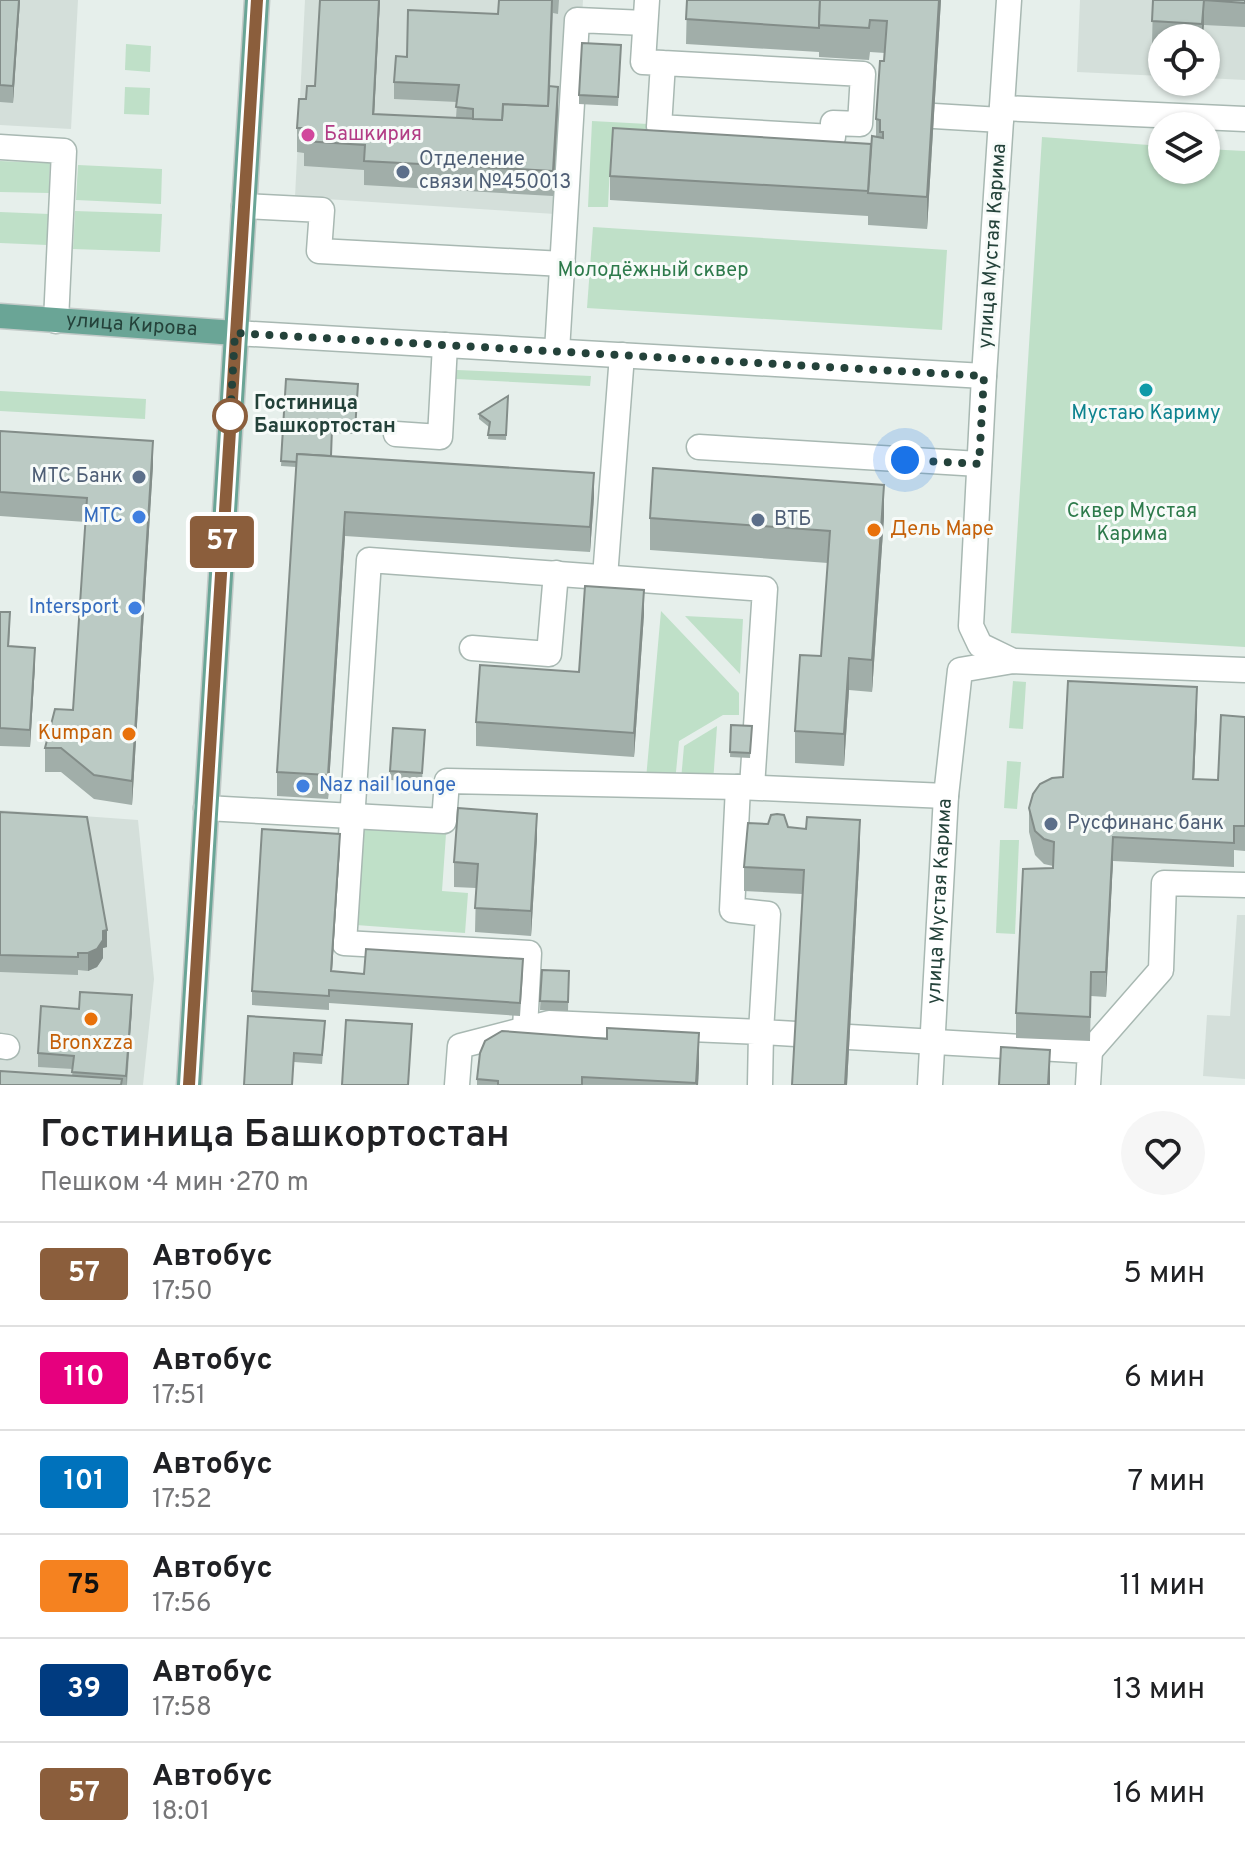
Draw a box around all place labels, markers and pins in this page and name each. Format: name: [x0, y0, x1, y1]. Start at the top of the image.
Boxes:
place label: Башкирия: [324, 122, 422, 148]
marker: Башкирия: [299, 126, 317, 144]
place label: Отделение связи №450013: [419, 147, 571, 196]
marker: Отделение связи №450013: [394, 163, 412, 181]
marker: Мустаю Кариму: [1137, 381, 1155, 399]
place label: Гостиница Башкортостан: [254, 391, 396, 440]
marker: Гостиница Башкортостан: [213, 399, 247, 433]
place label: Мустаю Кариму: [1071, 401, 1221, 427]
place label: МТС Банк: [31, 464, 123, 490]
marker: МТС Банк: [130, 468, 148, 486]
place label: МТС: [83, 504, 123, 530]
place label: ВТБ: [774, 507, 811, 533]
marker: МТС: [130, 508, 148, 526]
marker: ВТБ: [749, 511, 767, 529]
place label: Дель Маре: [890, 517, 994, 543]
marker: Дель Маре: [865, 521, 883, 539]
place label: Intersport: [29, 595, 119, 621]
marker: Intersport: [126, 599, 144, 617]
place label: Kumpan: [38, 721, 113, 747]
marker: Kumpan: [120, 725, 138, 743]
place label: Naz nail lounge: [319, 773, 456, 799]
marker: Naz nail lounge: [294, 777, 312, 795]
place label: Русфинанс банк: [1067, 811, 1224, 837]
marker: Русфинанс банк: [1042, 815, 1060, 833]
marker: Bronxzza: [82, 1010, 100, 1028]
place label: Bronxzza: [49, 1031, 133, 1057]

